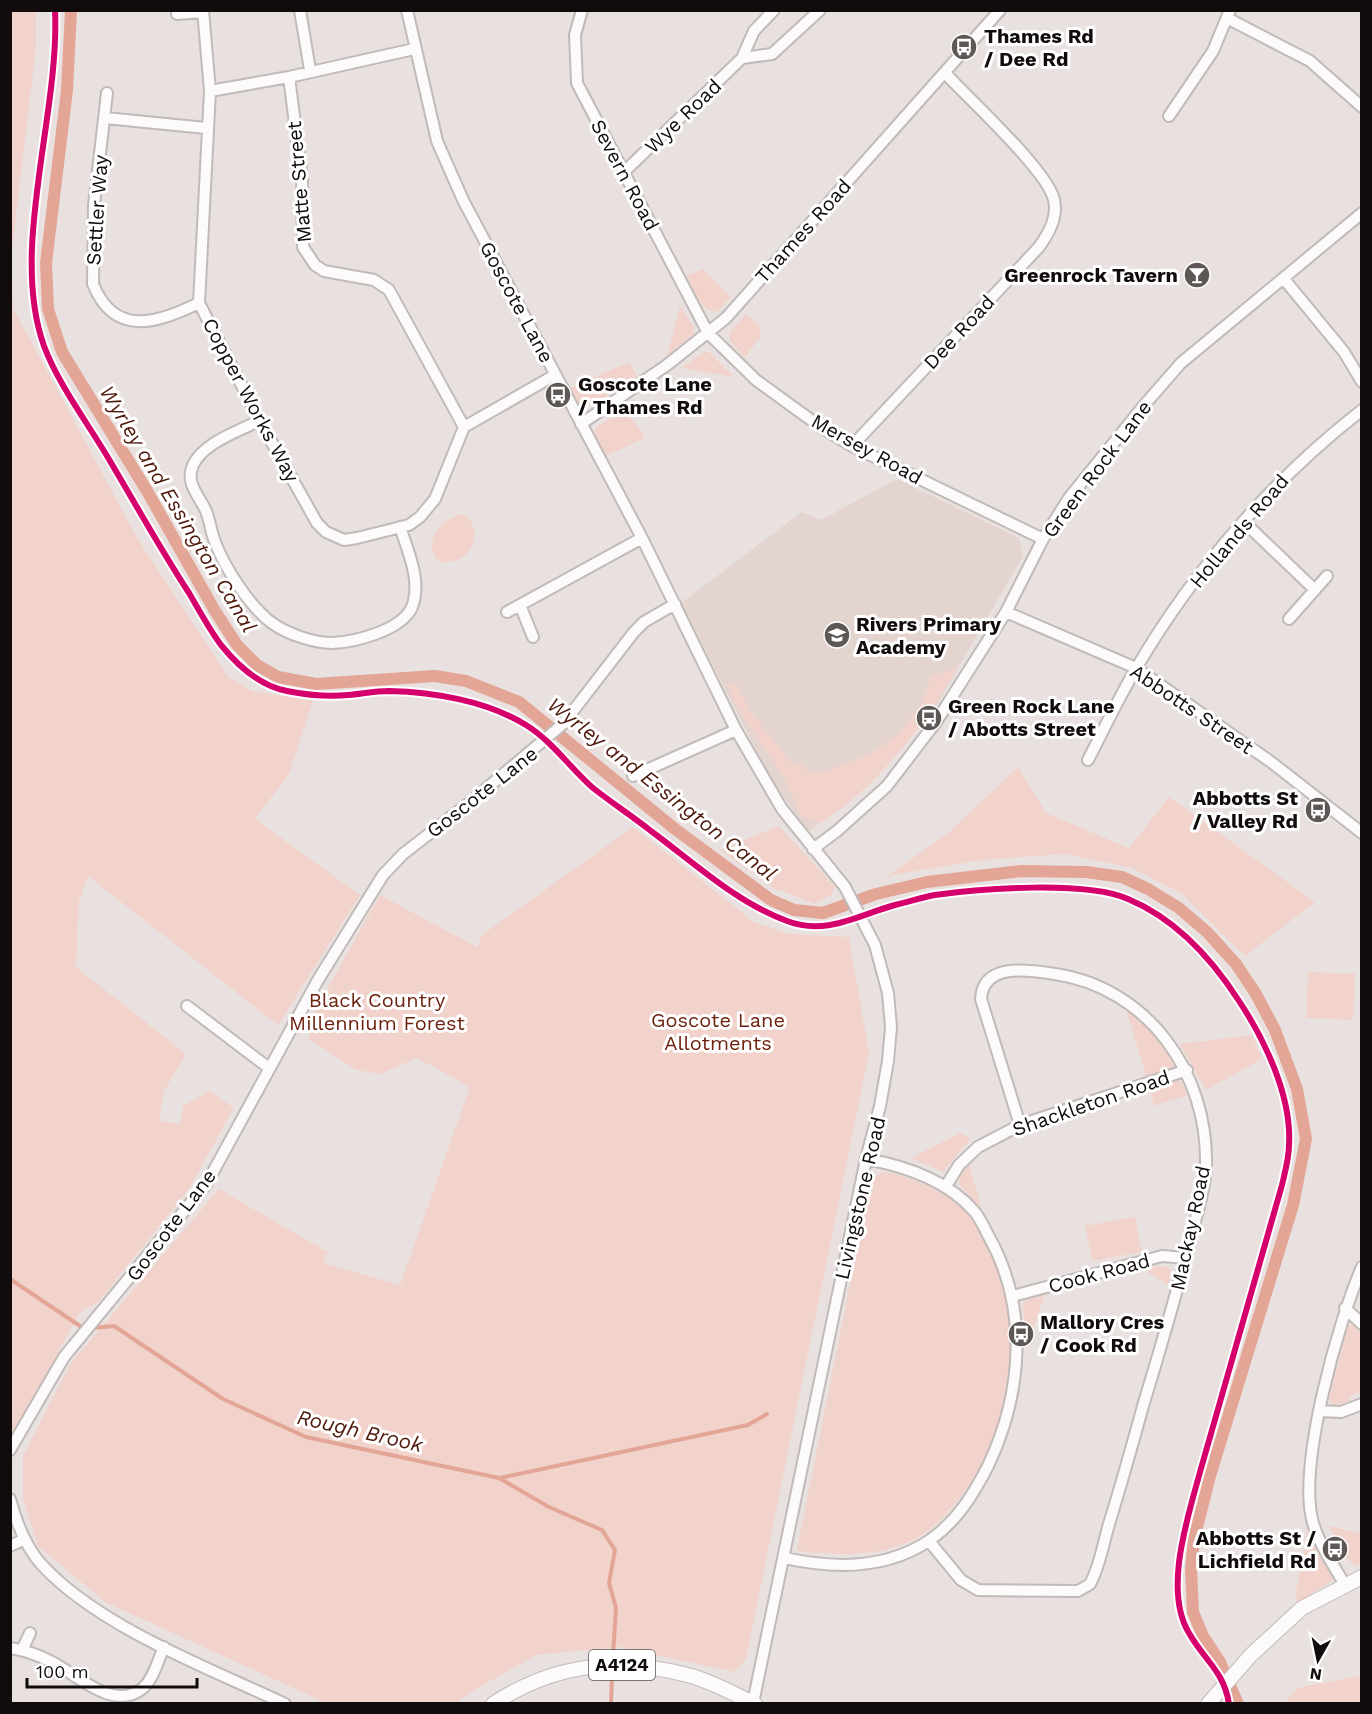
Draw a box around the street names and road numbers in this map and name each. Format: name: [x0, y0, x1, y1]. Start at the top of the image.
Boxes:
street label: Wye Road: [640, 74, 726, 158]
street label: Severn Road: [586, 115, 664, 235]
street label: Matte Street: [282, 120, 316, 244]
street label: Settler Way: [81, 153, 113, 266]
street label: Thames Road: [750, 174, 856, 288]
street label: Goscote Lane: [475, 237, 559, 367]
street label: Dee Road: [918, 290, 1000, 374]
street label: Copper Works Way: [198, 314, 305, 487]
street label: Green Rock Lane: [1038, 396, 1156, 542]
street label: Mersey Road: [807, 409, 927, 489]
street label: Hollands Road: [1184, 469, 1294, 593]
street label: Abbotts Street: [1126, 659, 1259, 759]
street label: Goscote Lane: [422, 741, 542, 843]
street label: Shackleton Road: [1009, 1065, 1173, 1141]
street label: Livingstone Road: [830, 1114, 890, 1282]
street label: Mackay Road: [1165, 1163, 1215, 1293]
street label: Goscote Lane: [121, 1164, 221, 1286]
street label: Cook Road: [1046, 1248, 1152, 1298]
road number: A4124: [589, 1650, 655, 1680]

